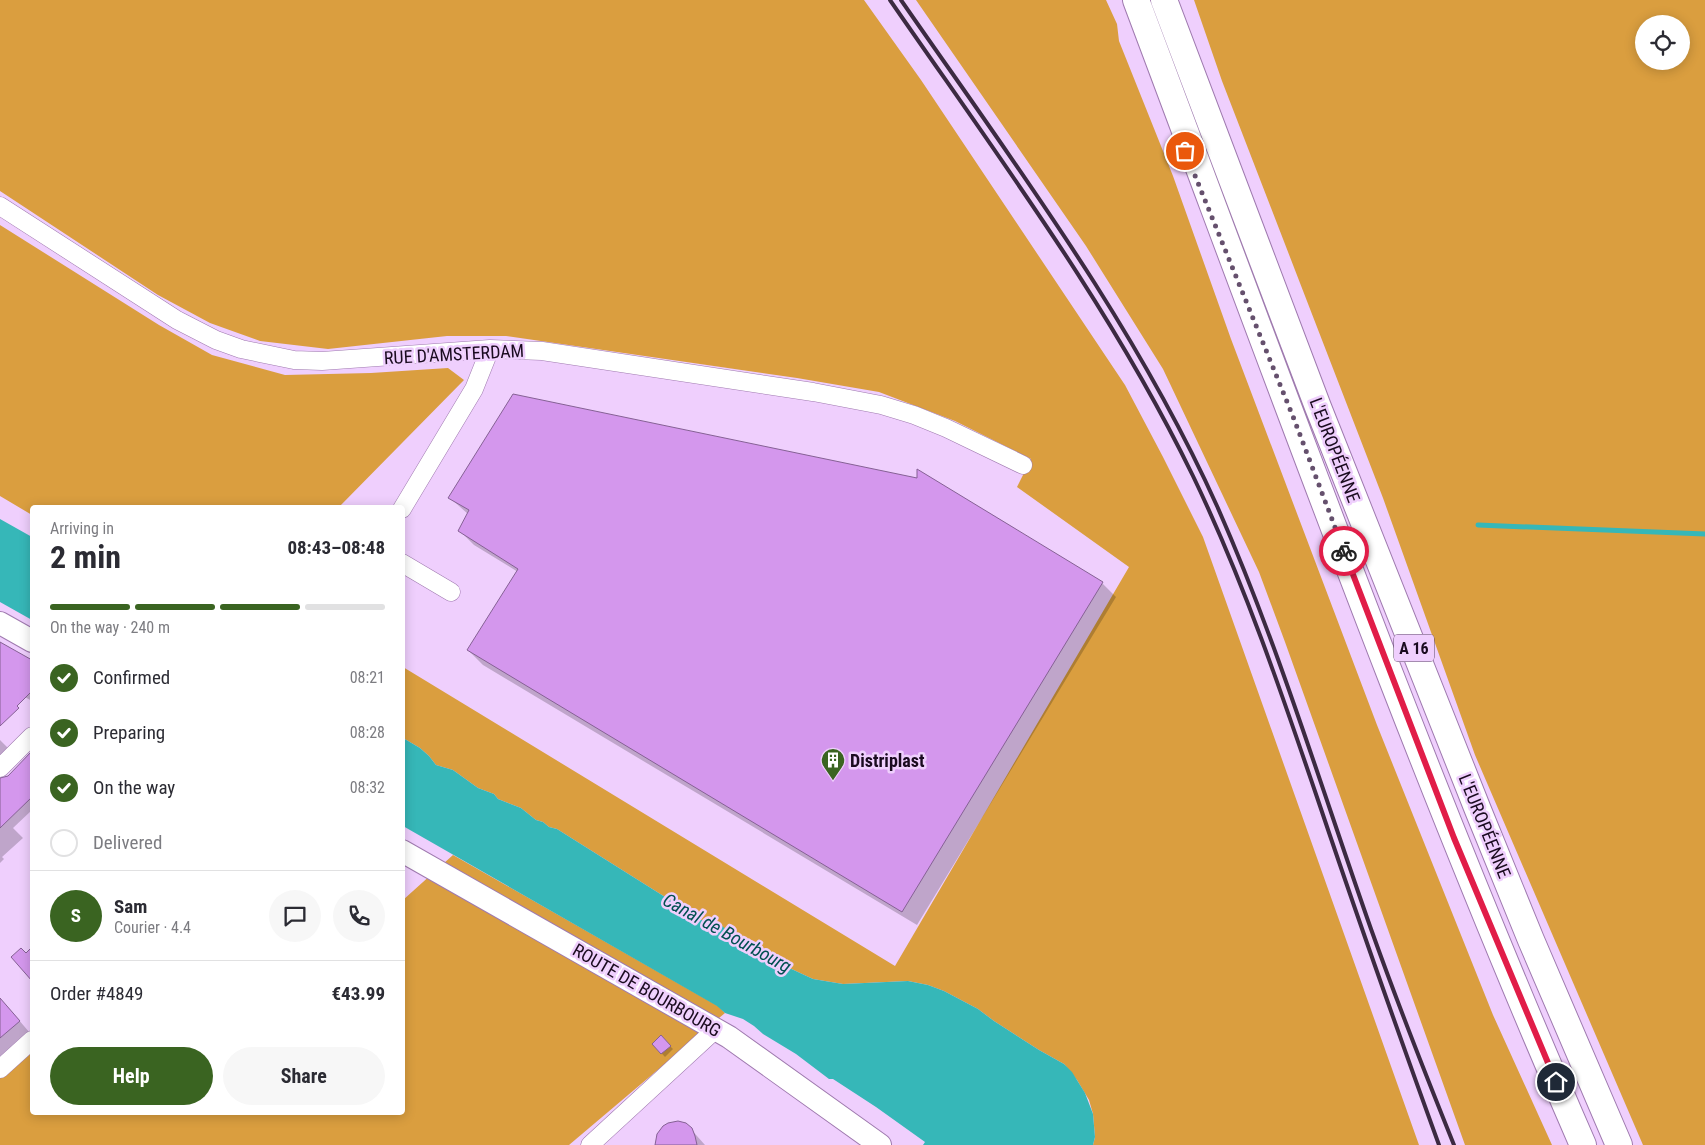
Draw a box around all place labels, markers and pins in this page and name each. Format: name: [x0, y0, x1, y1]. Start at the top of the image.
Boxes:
pin: [1164, 130, 1206, 172]
building icon: Distriplast: [820, 747, 846, 781]
place label: Distriplast: [850, 750, 925, 771]
pin: [1535, 1061, 1577, 1103]

